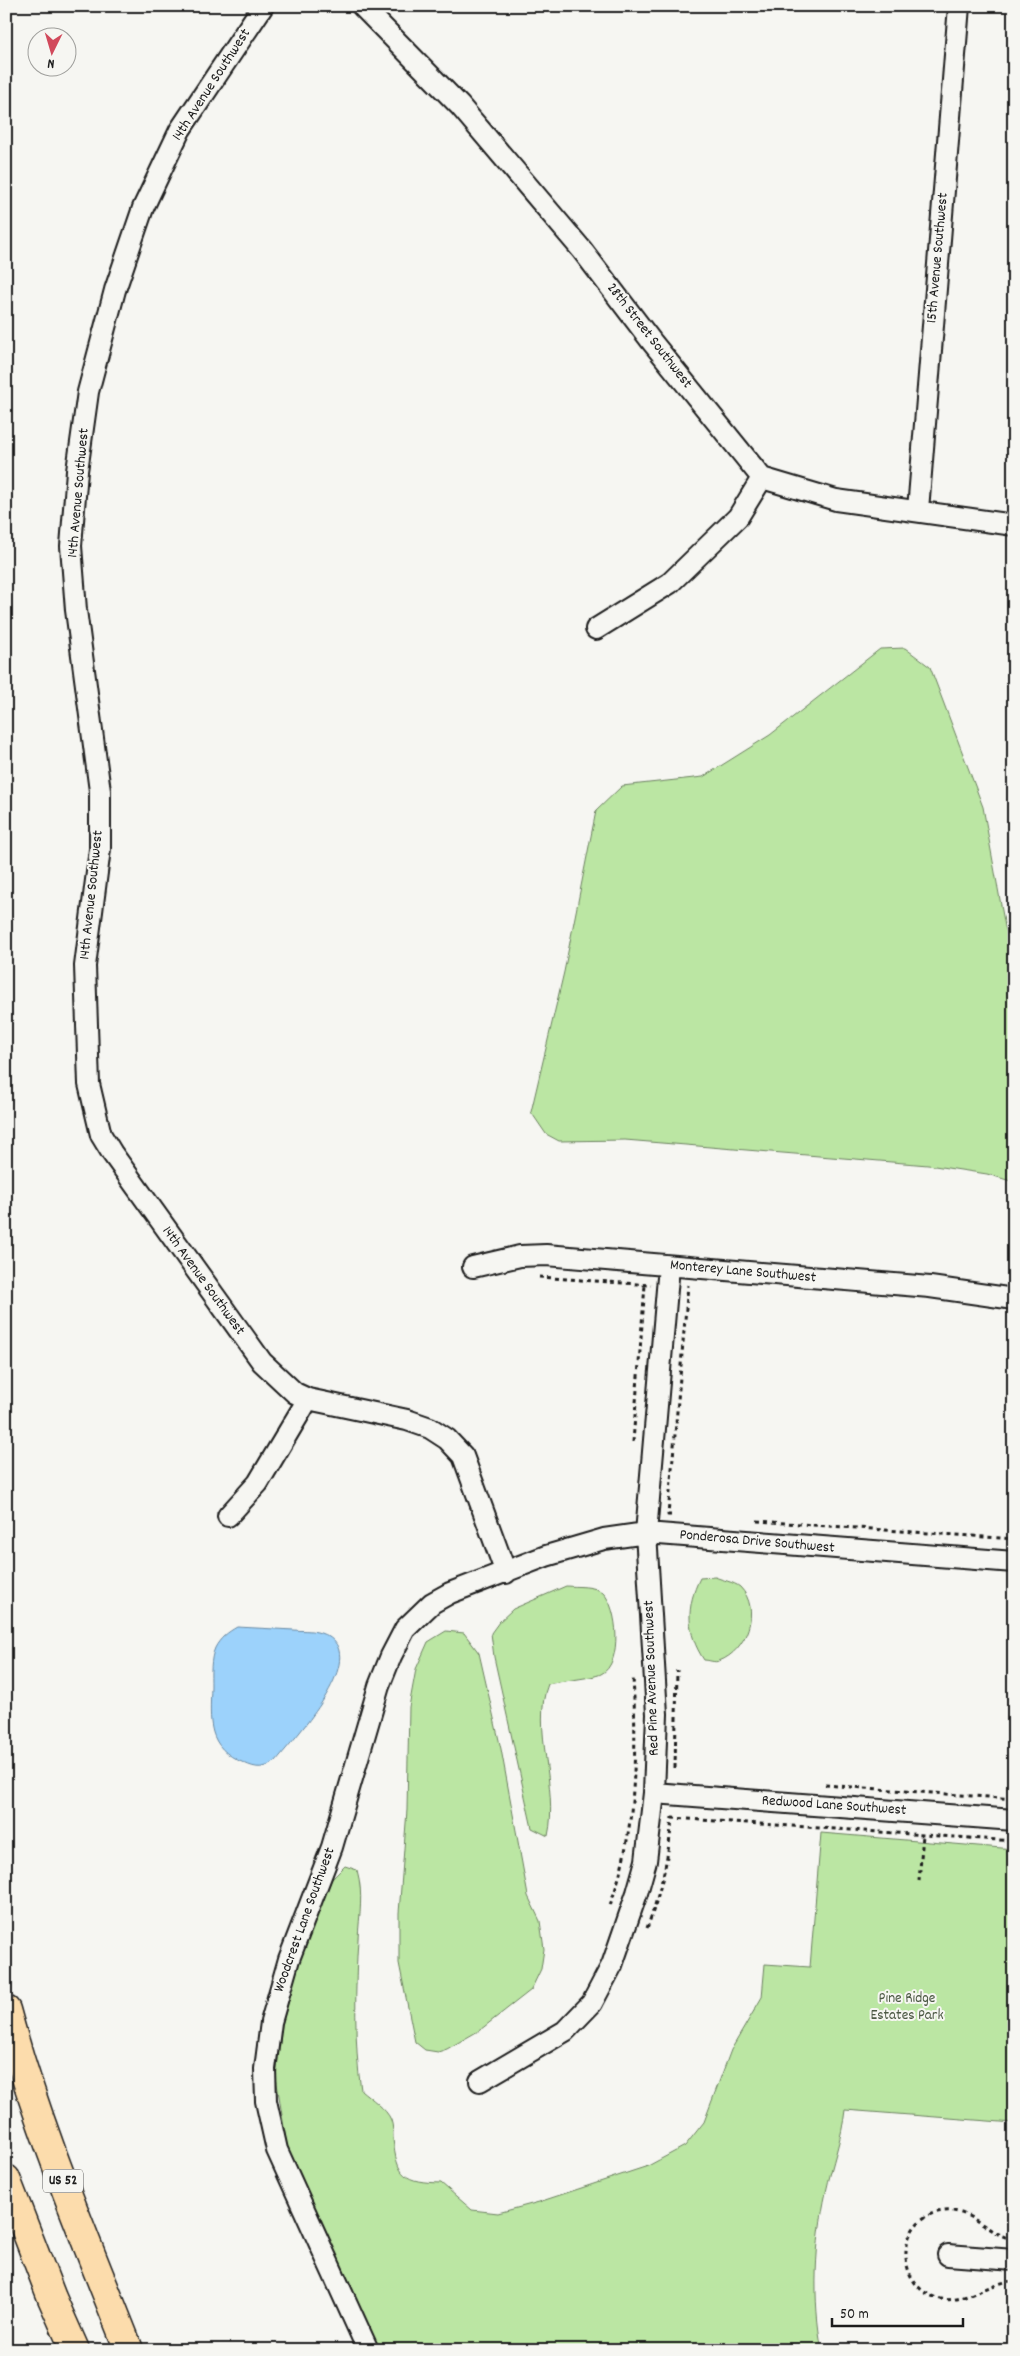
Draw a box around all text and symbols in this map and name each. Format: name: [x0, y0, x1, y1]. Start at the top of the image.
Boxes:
street label: 14th Avenue Southwest: [167, 24, 257, 146]
north arrow: [28, 28, 78, 78]
text: N: [47, 53, 55, 73]
street label: 15th Avenue Southwest: [921, 191, 955, 324]
street label: 28th Street Southwest: [601, 279, 698, 394]
street label: 14th Avenue Southwest: [62, 427, 96, 559]
street label: 14th Avenue Southwest: [74, 829, 110, 961]
street label: 14th Avenue Southwest: [156, 1222, 250, 1340]
street label: Monterey Lane Southwest: [669, 1255, 817, 1289]
street label: Ponderosa Drive Southwest: [678, 1524, 836, 1560]
street label: Red Pine Avenue Southwest: [638, 1599, 666, 1756]
street label: Redwood Lane Southwest: [761, 1790, 907, 1822]
street label: Woodcrest Lane Southwest: [269, 1844, 342, 1996]
park label: Pine Ridge Estates Park: [870, 1988, 944, 2027]
road number: US 52: [43, 2170, 83, 2192]
scale bar: [832, 2296, 964, 2328]
text: 50 m: [840, 2304, 869, 2326]

